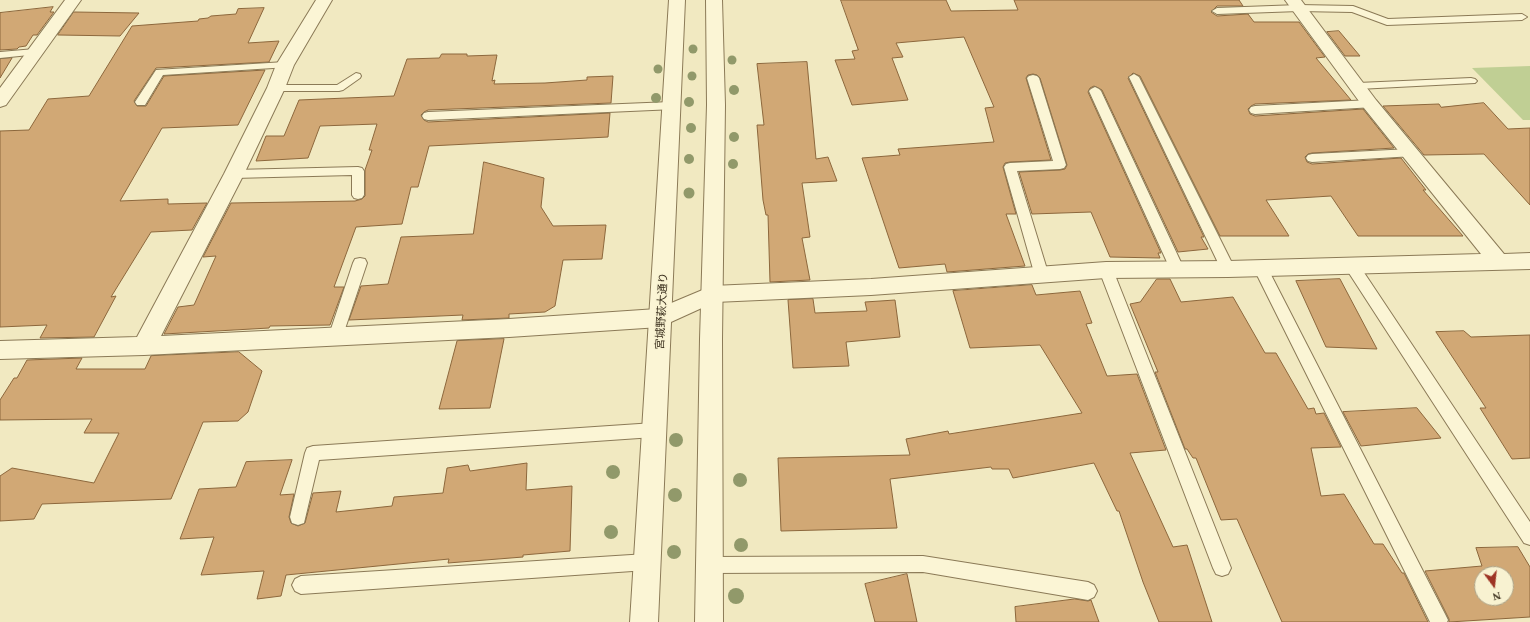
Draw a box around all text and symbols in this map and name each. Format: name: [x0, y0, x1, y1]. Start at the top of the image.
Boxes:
street label: 宮城野萩大通り: [652, 272, 670, 350]
north arrow: [1474, 566, 1514, 606]
text: N: [1491, 590, 1502, 603]

